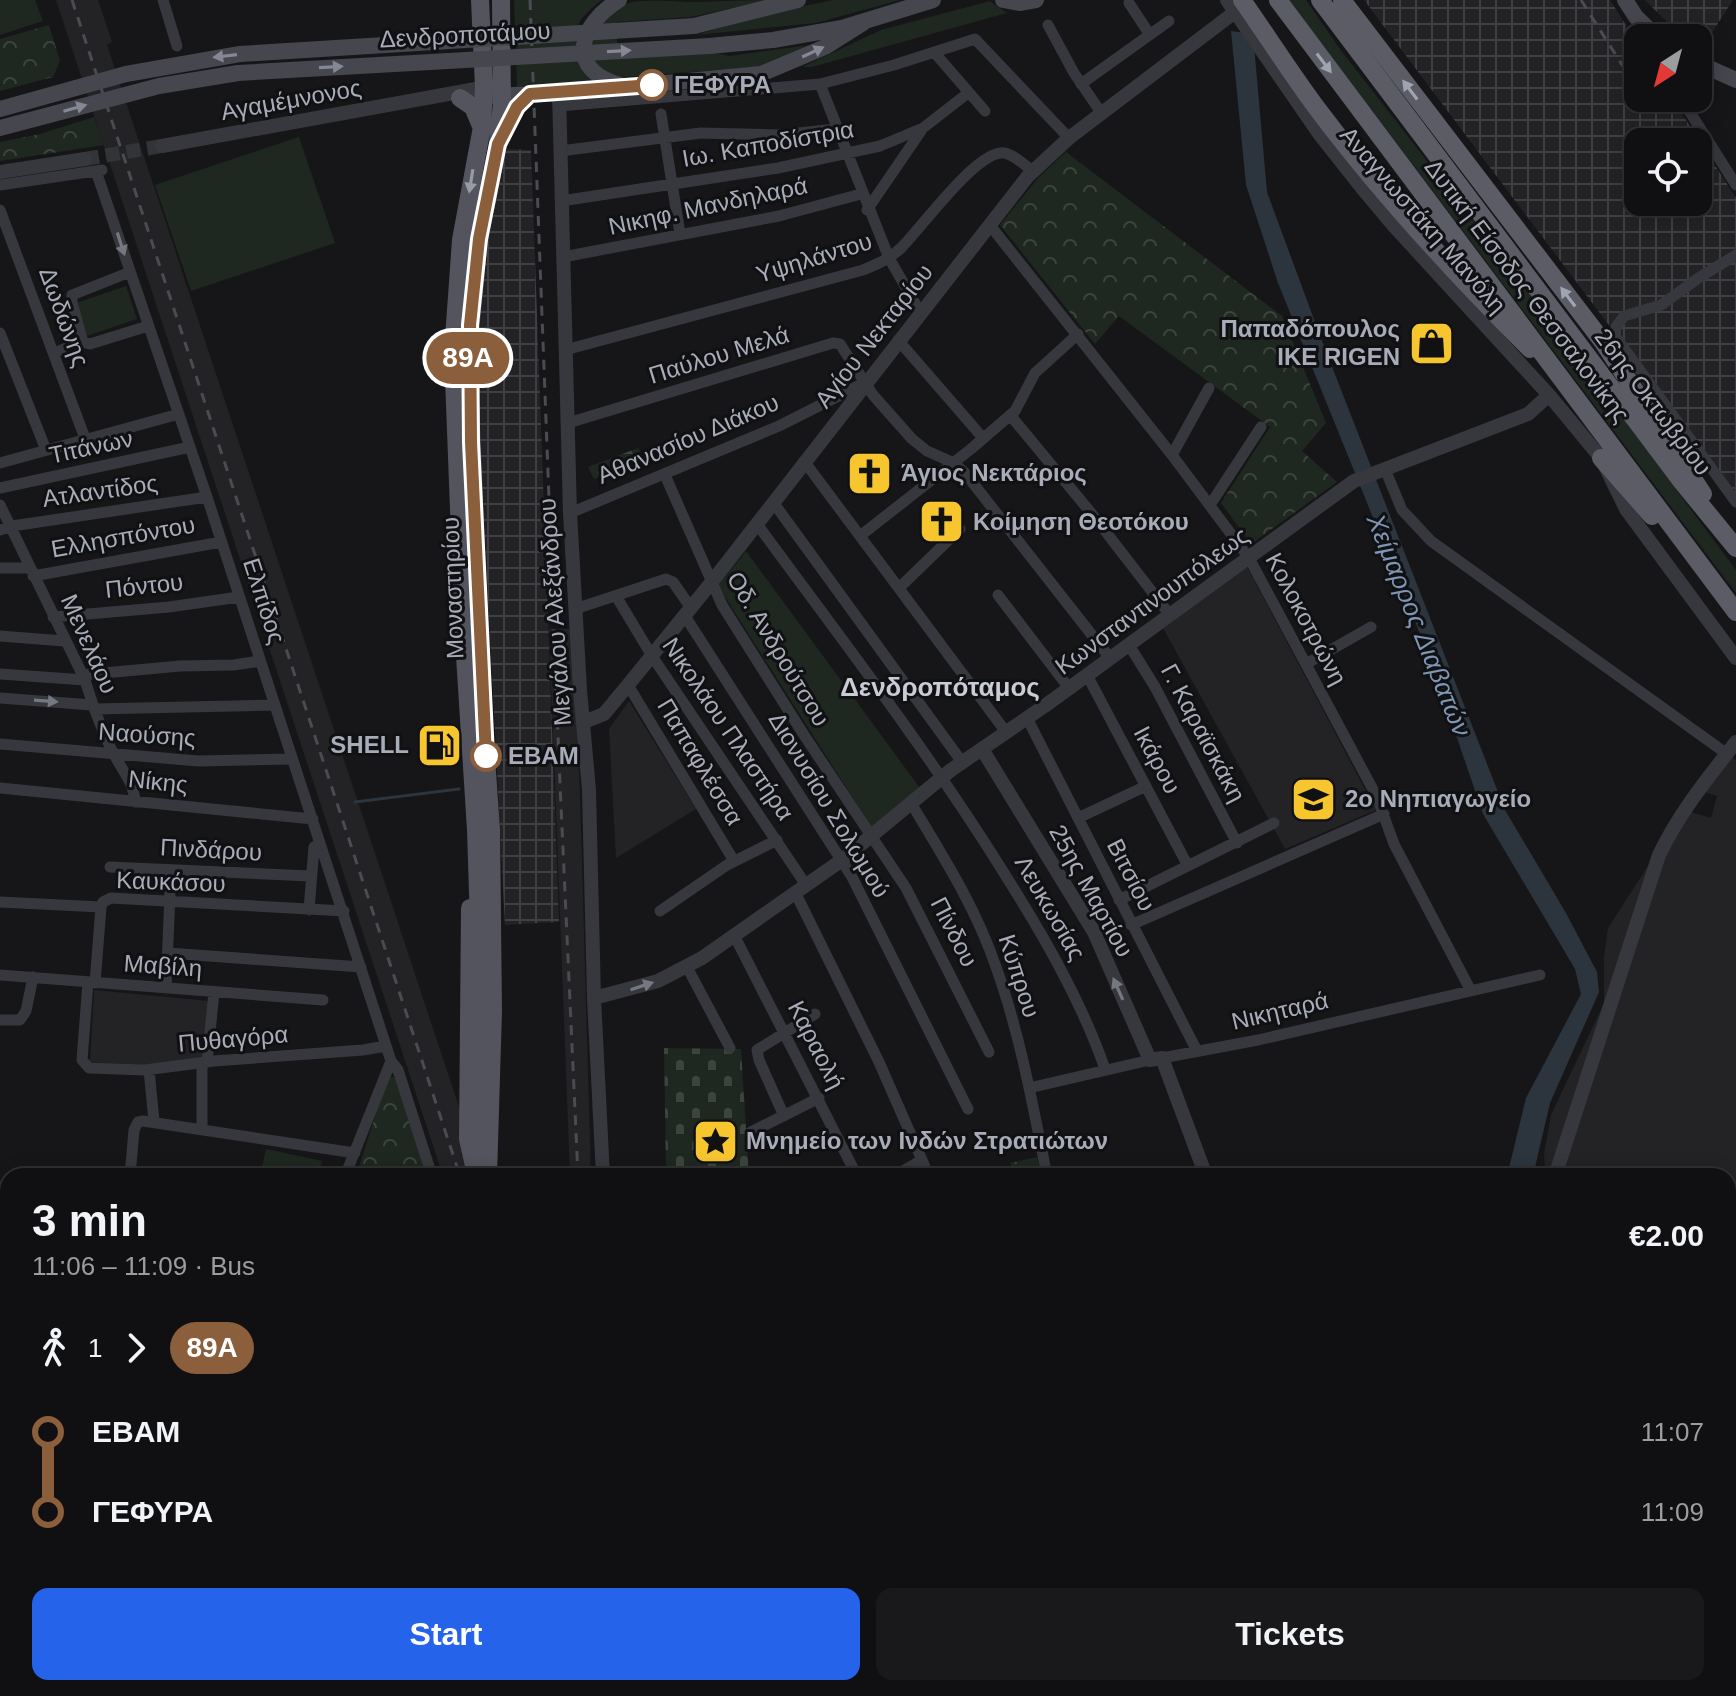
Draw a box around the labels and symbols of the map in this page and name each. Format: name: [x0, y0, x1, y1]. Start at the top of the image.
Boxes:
street label: Δενδροποτάμου: [379, 17, 551, 52]
north arrow: [1624, 24, 1712, 112]
one-way arrow: [607, 44, 632, 57]
one-way arrow: [801, 45, 824, 59]
one-way arrow: [212, 49, 237, 62]
one-way arrow: [1316, 52, 1332, 74]
one-way arrow: [319, 60, 344, 73]
marker: ΓΕΦΥΡΑ: [637, 70, 667, 100]
place label: ΓΕΦΥΡΑ: [674, 71, 771, 98]
street label: Αγαμέμνονος: [219, 74, 363, 125]
one-way arrow: [1402, 79, 1418, 101]
one-way arrow: [64, 101, 88, 114]
street label: Ιω. Καποδίστρια: [680, 115, 856, 172]
street label: Αναγνωστάκη Μανόλη: [1335, 121, 1512, 318]
street label: Δυτική Είσοδος Θεσσαλονίκης: [1420, 154, 1635, 428]
one-way arrow: [464, 168, 476, 193]
street label: Νικηφ. Μανδηλαρά: [606, 171, 810, 240]
street label: Υψηλάντου: [753, 227, 875, 288]
one-way arrow: [115, 233, 128, 257]
street label: Αγίου Νεκταρίου: [809, 259, 938, 413]
street label: Δωδώνης: [34, 263, 95, 370]
one-way arrow: [1560, 287, 1576, 307]
place label: Παπαδόπουλος ΙΚΕ RIGEN: [1220, 315, 1400, 370]
shop icon: Παπαδόπουλος ΙΚΕ RIGEN: [1407, 319, 1455, 367]
street label: Παύλου Μελά: [645, 320, 792, 389]
street label: 26ης Οκτωβρίου: [1590, 323, 1717, 480]
line badge: 89Α: [422, 332, 514, 384]
street label: Αθανασίου Διάκου: [593, 388, 783, 489]
street label: Τιτάνων: [47, 424, 135, 469]
church icon: Άγιος Νεκτάριος: [846, 449, 894, 497]
place label: Άγιος Νεκτάριος: [901, 459, 1087, 486]
street label: Ατλαντίδος: [41, 469, 159, 512]
street label: Μεγάλου Αλεξάνδρου: [533, 497, 576, 727]
church icon: Κοίμηση Θεοτόκου: [918, 498, 966, 546]
place label: Κοίμηση Θεοτόκου: [973, 508, 1189, 535]
water label: Χείμαρρος Διαβατών: [1360, 509, 1477, 741]
street label: Ελλησπόντου: [49, 511, 197, 562]
street label: Μοναστηρίου: [437, 516, 468, 660]
street label: Κωνσταντινουπόλεως: [1050, 521, 1253, 680]
street label: Κολοκοτρώνη: [1260, 548, 1353, 689]
street label: Ελπίδος: [238, 555, 291, 647]
street label: Οδ. Ανδρούτσου: [722, 567, 835, 731]
street label: Πόντου: [104, 568, 184, 603]
street label: Μενελάου: [56, 590, 123, 697]
street label: Νικολάου Πλαστήρα: [657, 632, 799, 825]
street label: Γ. Καραϊσκάκη: [1156, 659, 1251, 806]
district label: Δενδροπόταμος: [840, 672, 1040, 702]
street label: Παπαφλέσσα: [652, 694, 749, 830]
one-way arrow: [34, 695, 59, 708]
street label: Διονυσίου Σολωμού: [763, 707, 895, 902]
street label: Ναούσης: [98, 718, 197, 751]
fuel station icon: SHELL: [416, 721, 464, 769]
street label: Ικάρου: [1129, 721, 1186, 798]
place label: SHELL: [330, 731, 409, 758]
marker: ΕΒΑΜ: [471, 741, 501, 771]
place label: ΕΒΑΜ: [508, 742, 579, 769]
street label: Νίκης: [127, 765, 189, 798]
school or university icon: 2ο Νηπιαγωγείο: [1290, 775, 1338, 823]
place label: 2ο Νηπιαγωγείο: [1345, 785, 1531, 812]
street label: 25ης Μαρτίου: [1044, 820, 1139, 961]
street label: Πινδάρου: [159, 833, 263, 866]
street label: Βιτσίου: [1102, 834, 1161, 915]
street label: Λευκωσίας: [1010, 851, 1091, 965]
street label: Καυκάσου: [116, 866, 226, 897]
street label: Πίνδου: [926, 892, 983, 971]
street label: Κύπρου: [993, 931, 1046, 1021]
street label: Μαβίλη: [123, 949, 203, 982]
one-way arrow: [1111, 977, 1125, 1001]
one-way arrow: [630, 980, 654, 992]
street label: Νικηταρά: [1229, 986, 1331, 1035]
street label: Καραολή: [783, 996, 850, 1093]
street label: Πυθαγόρα: [177, 1020, 289, 1057]
place icon: Μνημείο των Ινδών Στρατιώτων: [691, 1117, 739, 1165]
place label: Μνημείο των Ινδών Στρατιώτων: [746, 1127, 1108, 1154]

